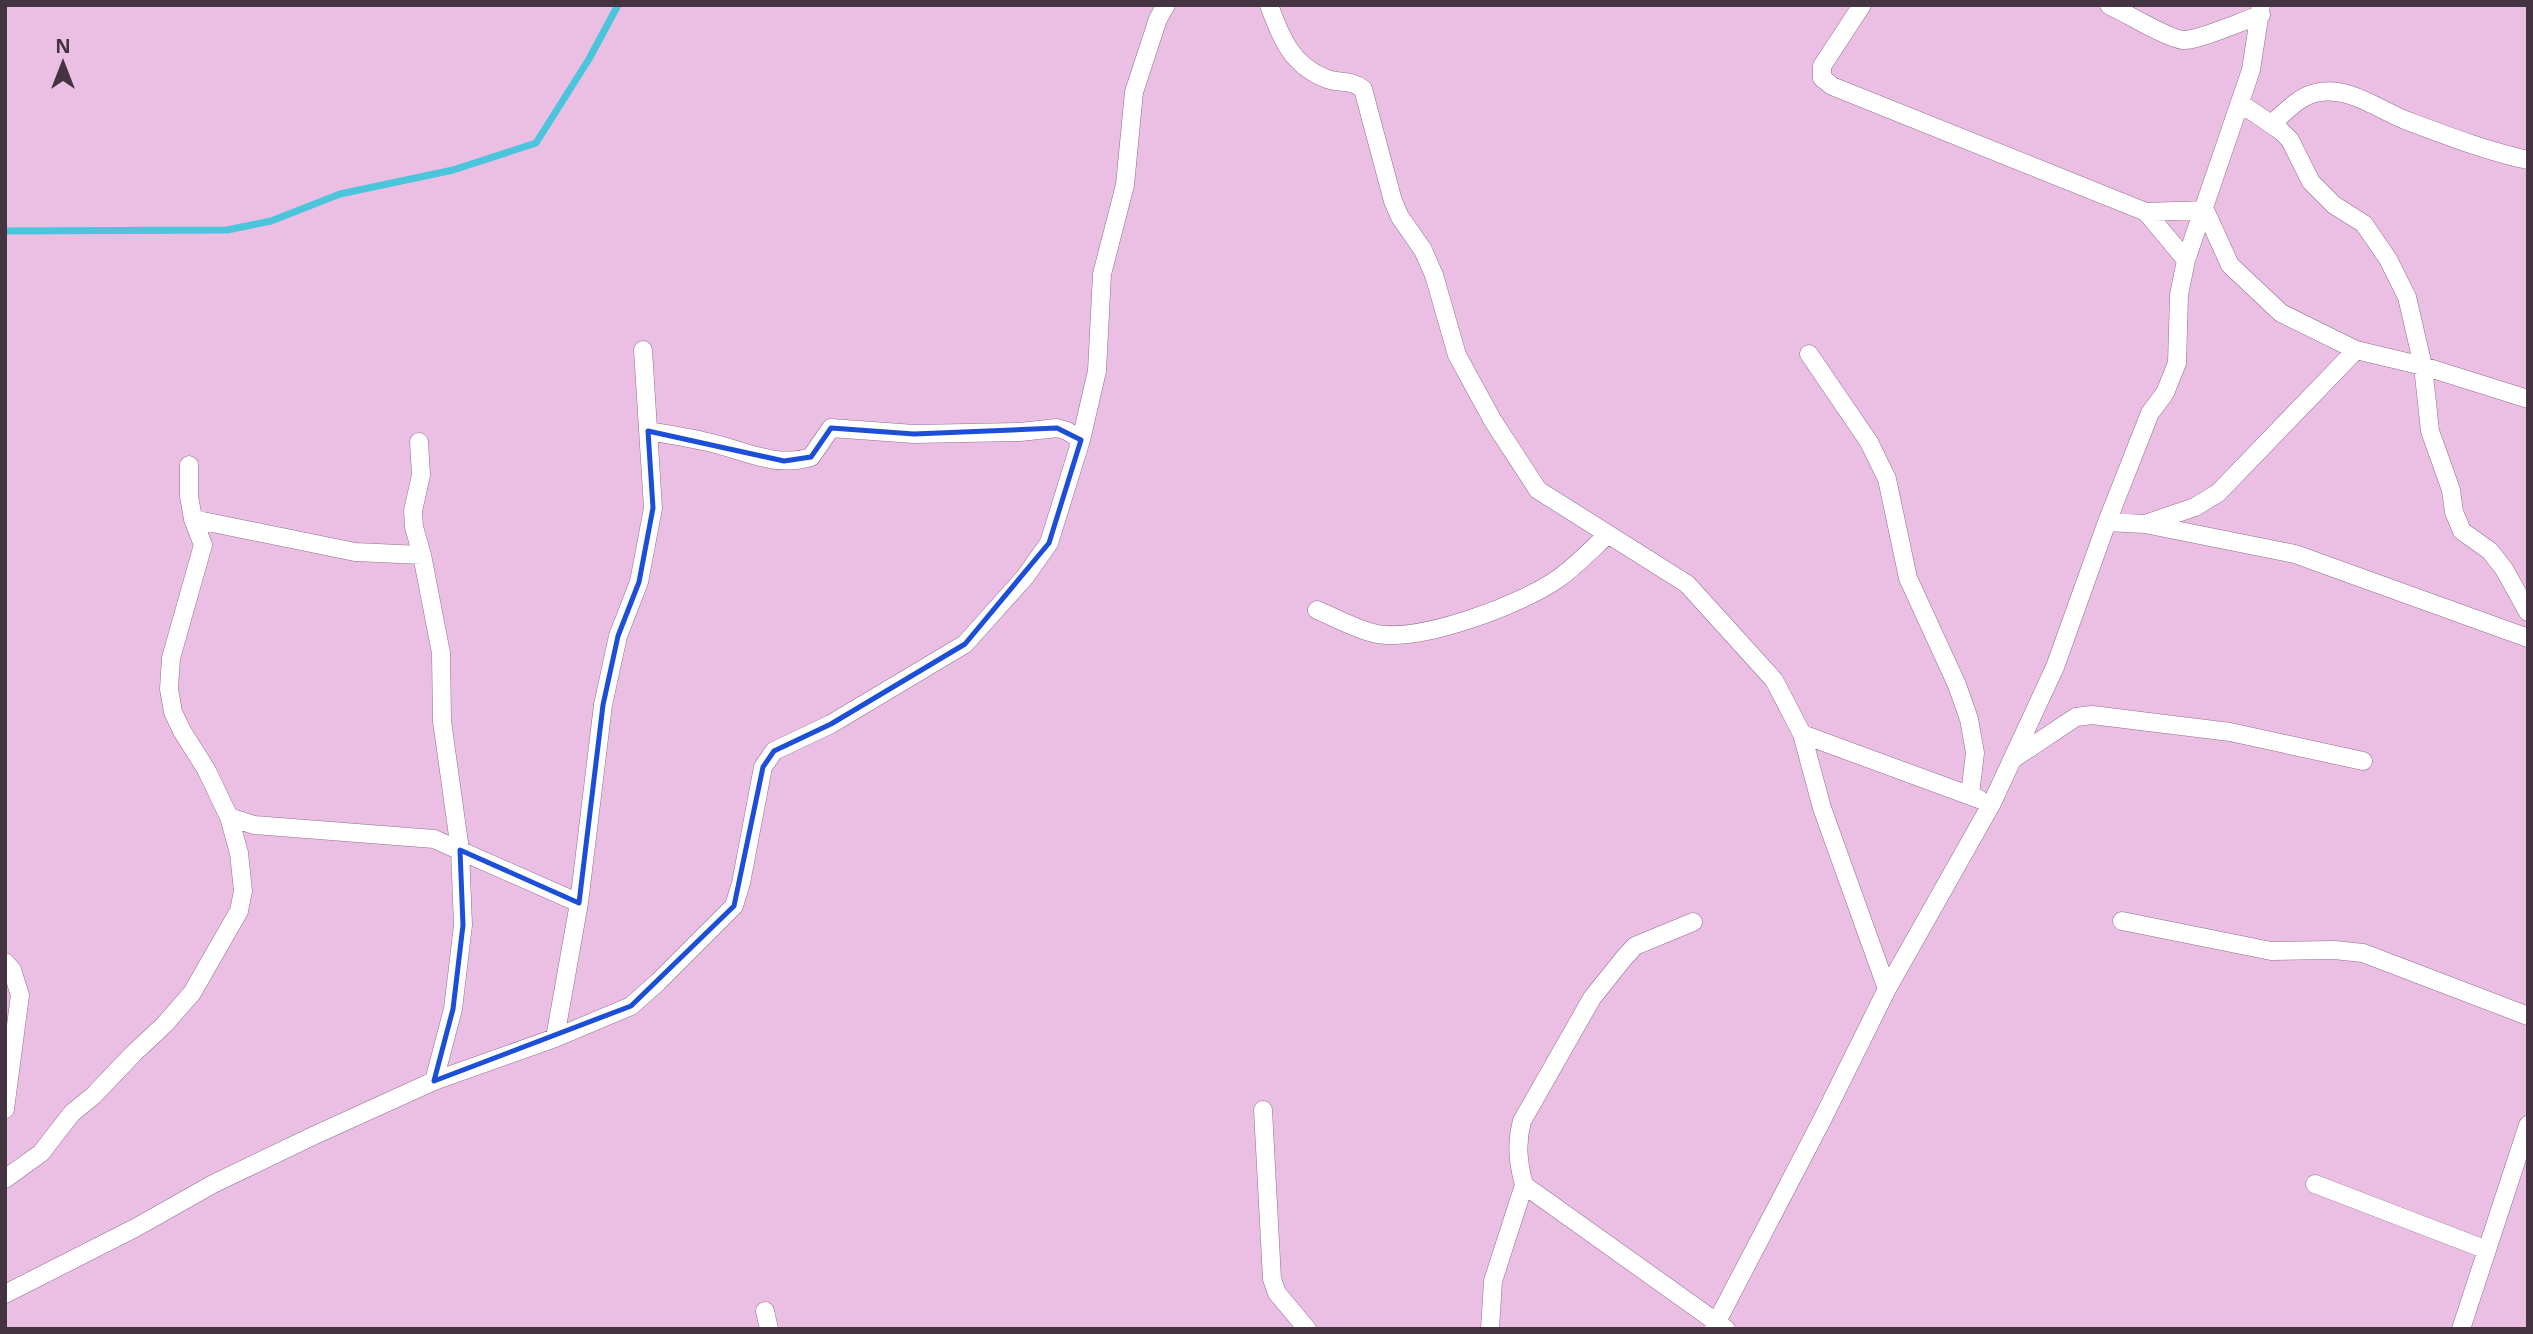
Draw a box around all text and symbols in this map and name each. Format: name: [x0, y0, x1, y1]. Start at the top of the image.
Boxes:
north arrow: [28, 28, 98, 98]
text: N: [55, 33, 71, 59]

